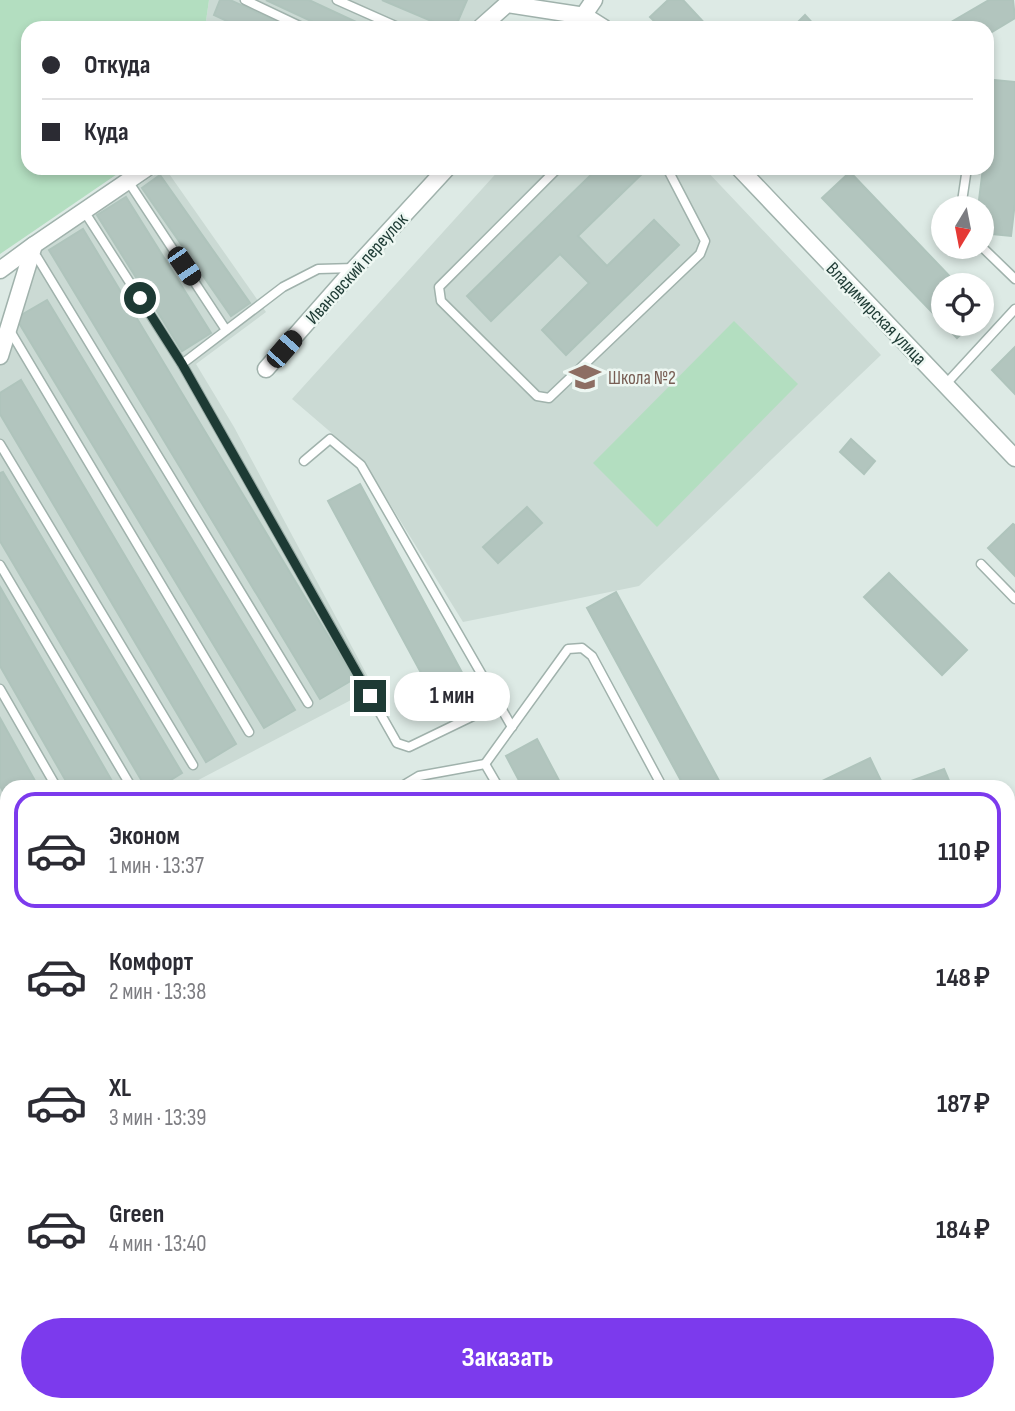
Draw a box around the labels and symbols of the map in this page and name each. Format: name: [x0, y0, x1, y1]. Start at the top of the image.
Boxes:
north arrow: [931, 196, 994, 259]
street label: Ивановский переулок: [301, 208, 413, 329]
car: [164, 243, 205, 289]
street label: Владимирская улица: [821, 258, 931, 370]
route start: [124, 282, 156, 314]
car: [263, 326, 306, 372]
school or university icon: Школа №2: [568, 360, 602, 394]
place label: Школа №2: [608, 367, 676, 390]
callout: 1 мин: [394, 672, 510, 720]
route end: [354, 680, 386, 712]

